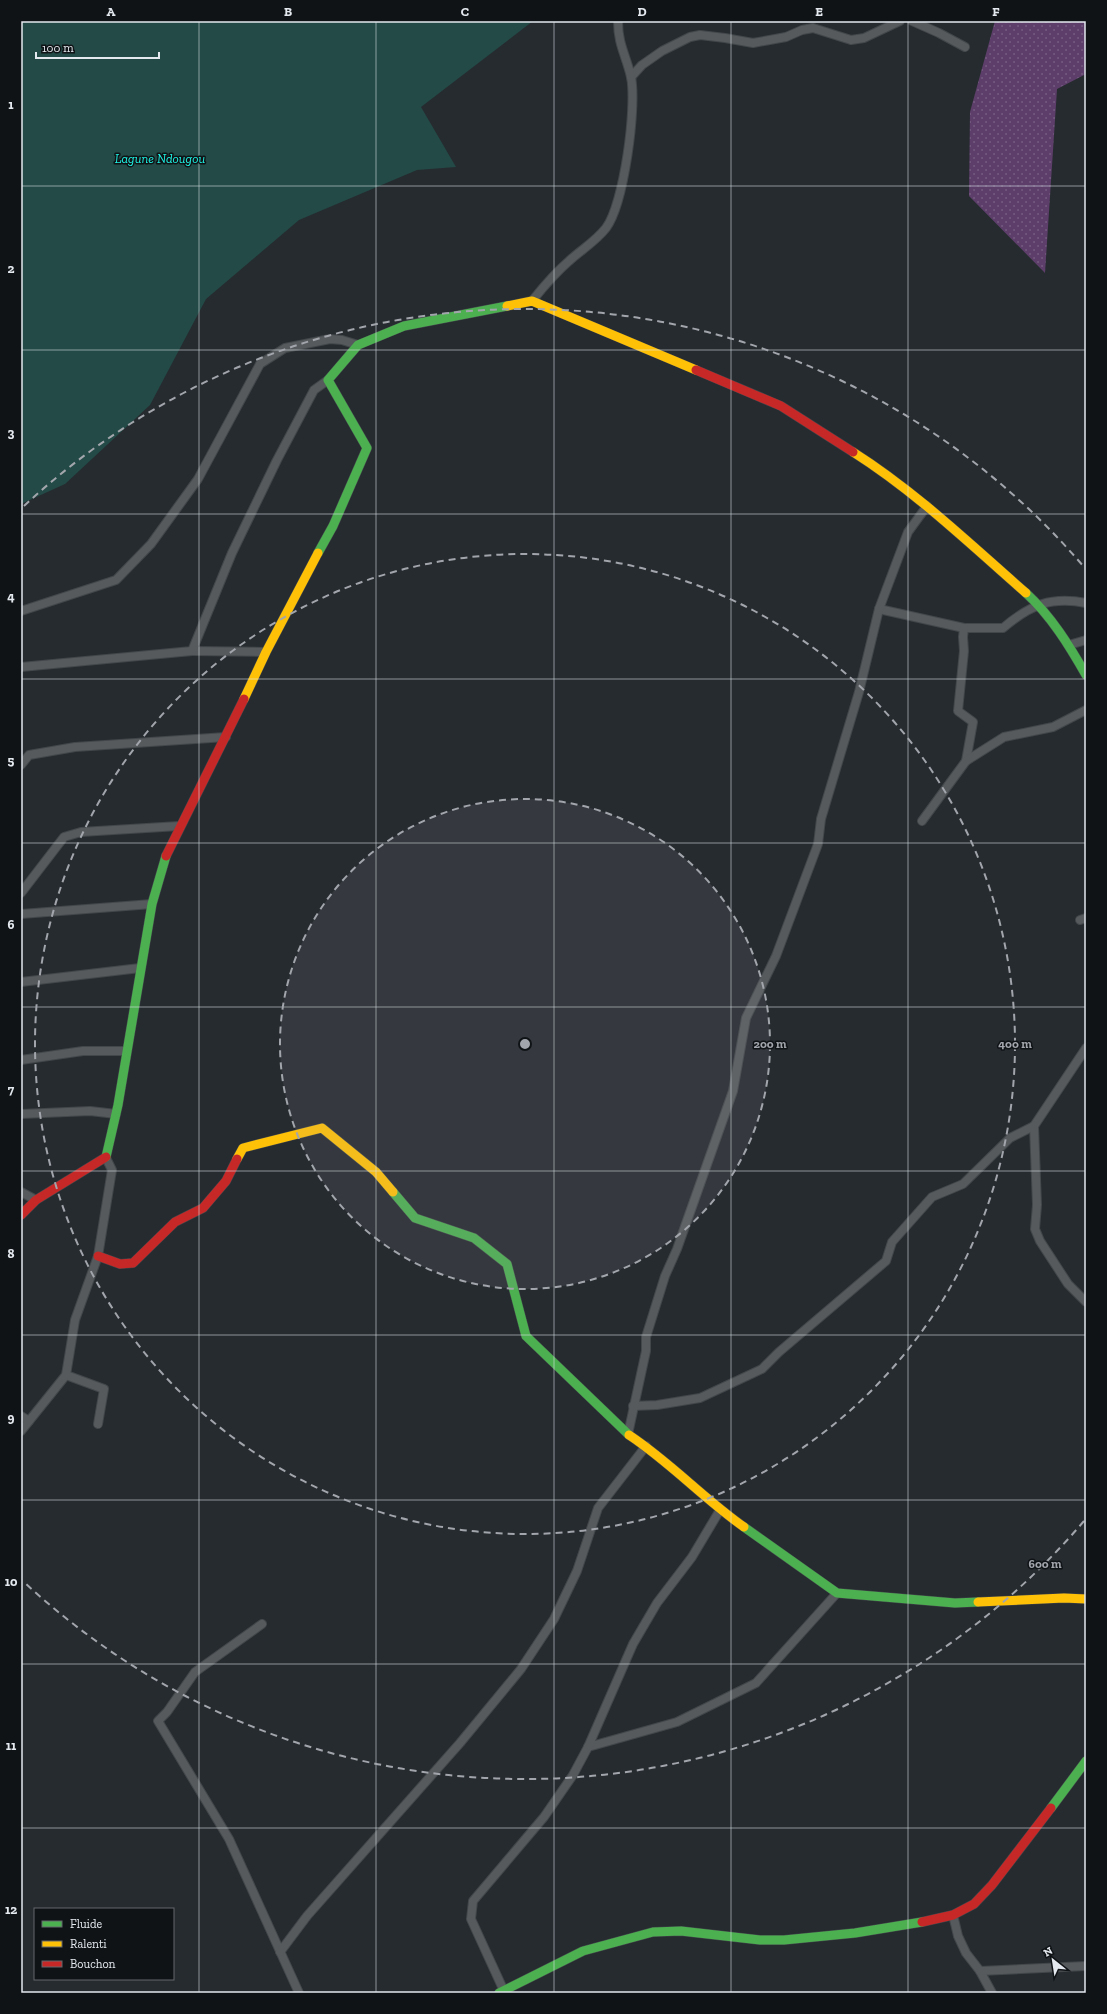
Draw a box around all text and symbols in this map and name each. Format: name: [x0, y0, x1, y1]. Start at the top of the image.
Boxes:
text: A: [107, 4, 116, 19]
text: B: [284, 4, 292, 19]
text: C: [461, 4, 469, 19]
text: D: [637, 4, 647, 19]
text: E: [815, 4, 823, 19]
text: F: [992, 4, 1000, 19]
scale bar: [36, 34, 159, 60]
text: 100 m: [42, 41, 74, 55]
text: 1: [8, 97, 14, 112]
water label: Lagune Ndougou: [115, 151, 206, 166]
text: 2: [8, 261, 15, 276]
text: 3: [8, 425, 15, 440]
text: 4: [7, 589, 15, 604]
text: 5: [8, 753, 15, 768]
text: 6: [8, 917, 15, 932]
centre of rings: [518, 1037, 532, 1051]
text: 200 m: [753, 1037, 787, 1051]
text: 400 m: [998, 1037, 1032, 1051]
text: 7: [8, 1082, 15, 1097]
text: 8: [7, 1246, 15, 1261]
text: 9: [8, 1410, 15, 1425]
text: 600 m: [1028, 1557, 1062, 1571]
text: 10: [5, 1574, 18, 1589]
text: 11: [6, 1738, 17, 1753]
text: 12: [5, 1902, 17, 1917]
legend: [34, 1908, 174, 1980]
text: Fluide: [70, 1917, 103, 1931]
text: Ralenti: [70, 1937, 107, 1951]
north arrow: [1033, 1940, 1073, 1980]
text: N: [1041, 1944, 1056, 1959]
text: Bouchon: [70, 1957, 116, 1971]

